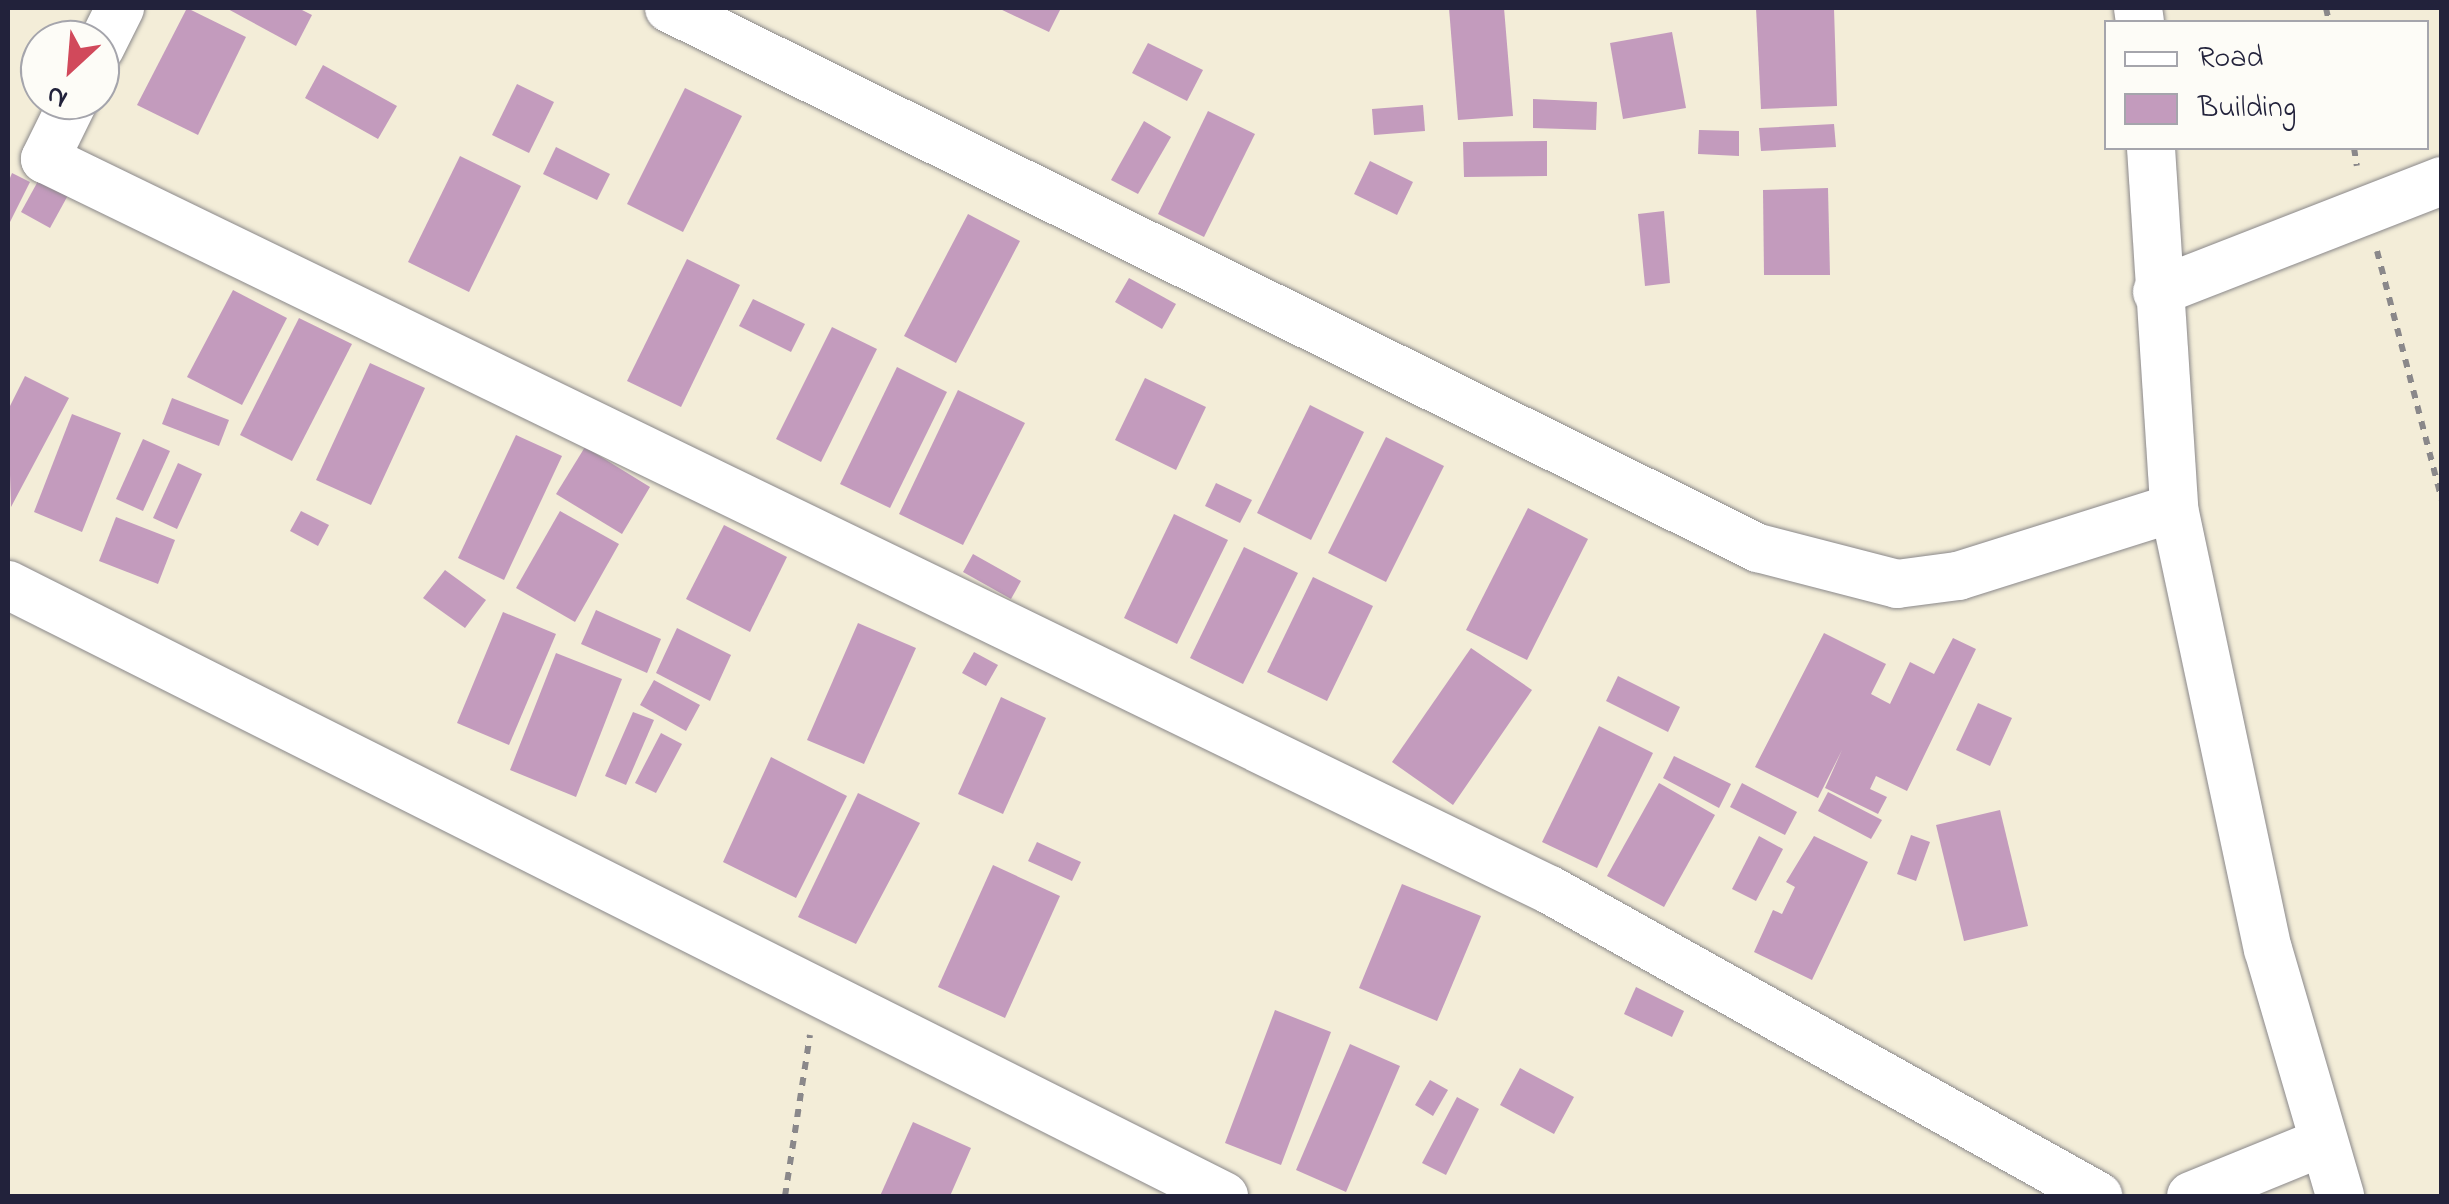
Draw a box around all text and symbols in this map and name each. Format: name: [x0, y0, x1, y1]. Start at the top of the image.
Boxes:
north arrow: [20, 20, 120, 120]
legend: [2104, 20, 2429, 150]
text: Road: [2198, 37, 2263, 81]
text: N: [40, 73, 75, 118]
text: Building: [2198, 87, 2296, 131]

